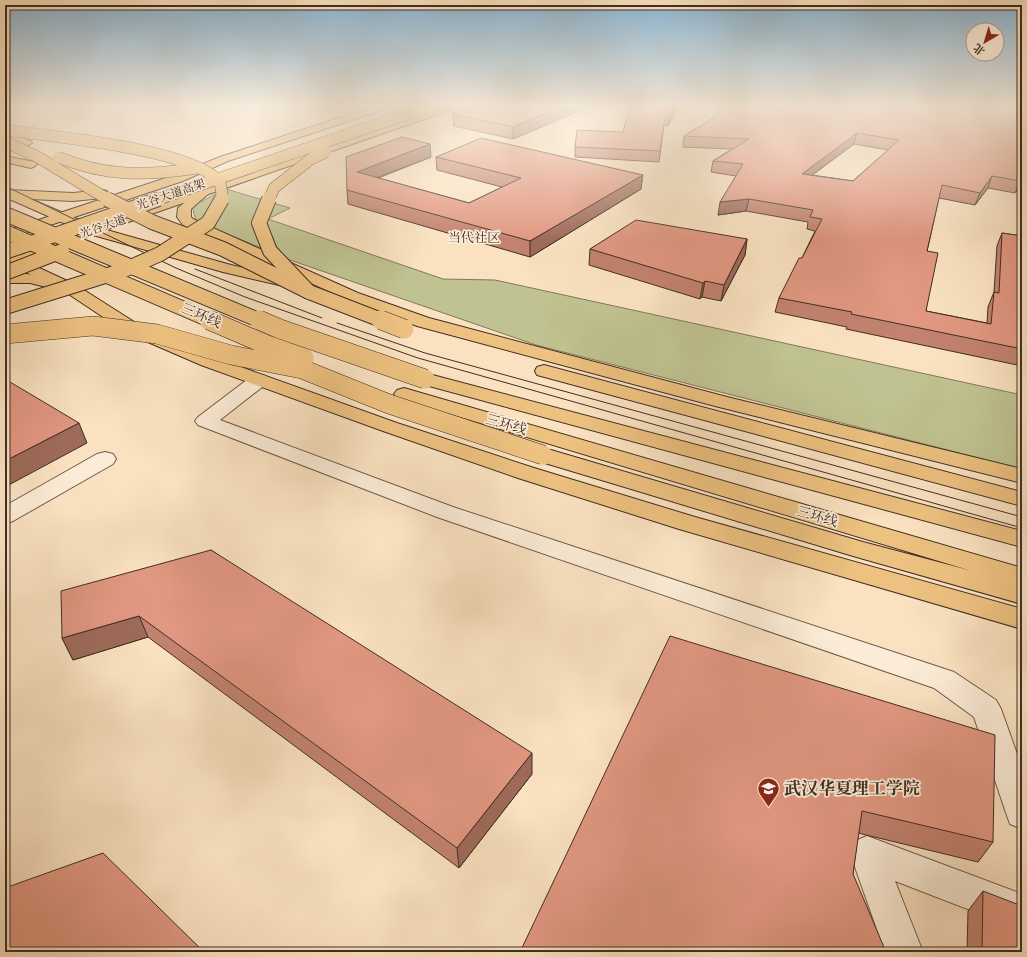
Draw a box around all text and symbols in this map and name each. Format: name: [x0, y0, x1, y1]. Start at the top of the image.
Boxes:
north arrow: [965, 22, 1005, 62]
text: 北: [971, 40, 988, 58]
street label: 光谷大道高架: [135, 176, 207, 214]
street label: 光谷大道: [78, 212, 128, 242]
district label: 当代社区: [448, 230, 500, 247]
street label: 三环线: [178, 300, 224, 332]
street label: 三环线: [483, 411, 529, 439]
street label: 三环线: [794, 503, 840, 531]
school or university icon: 武汉华夏理工学院: [756, 776, 782, 809]
place label: 武汉华夏理工学院: [784, 779, 920, 800]

